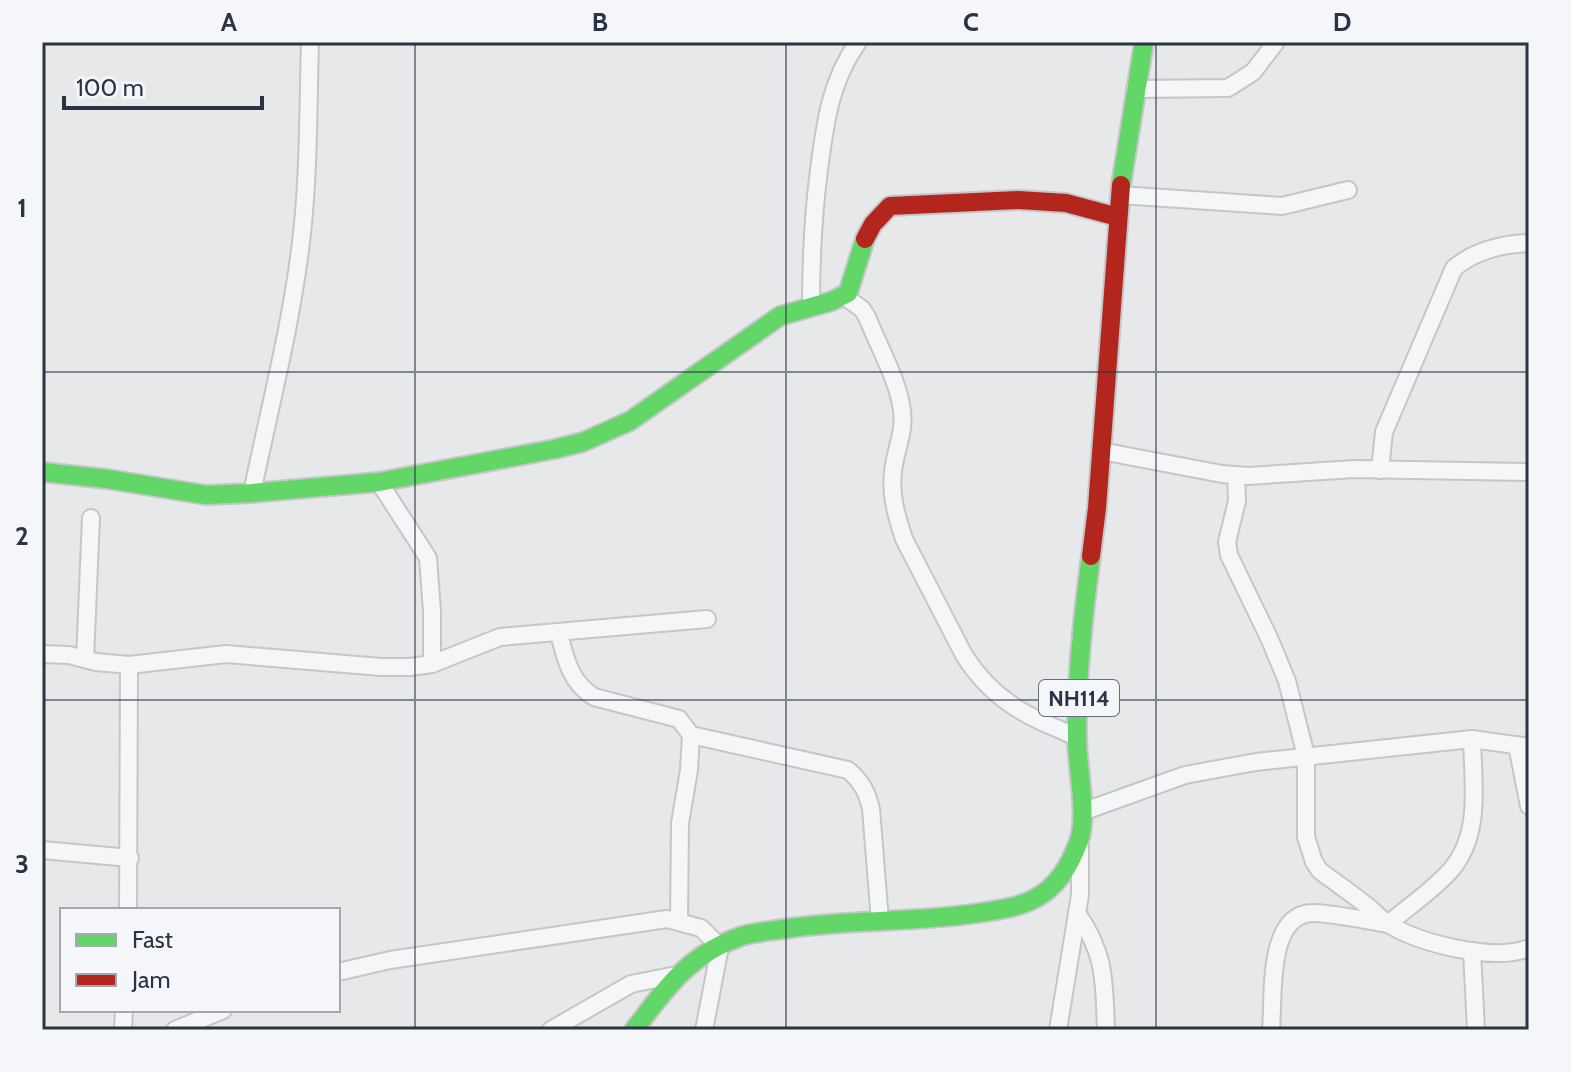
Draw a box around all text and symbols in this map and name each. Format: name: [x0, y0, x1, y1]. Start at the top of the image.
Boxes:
text: A: [221, 6, 238, 38]
text: B: [592, 6, 608, 38]
text: C: [963, 6, 979, 38]
text: D: [1333, 6, 1351, 38]
scale bar: [64, 60, 262, 110]
text: 100 m: [76, 73, 144, 102]
text: 1: [17, 192, 27, 224]
text: 2: [15, 520, 29, 552]
road number: NH114: [1039, 680, 1119, 716]
text: 3: [15, 848, 29, 880]
legend: [60, 908, 340, 1012]
text: Fast: [132, 925, 173, 954]
text: Jam: [131, 965, 170, 994]

